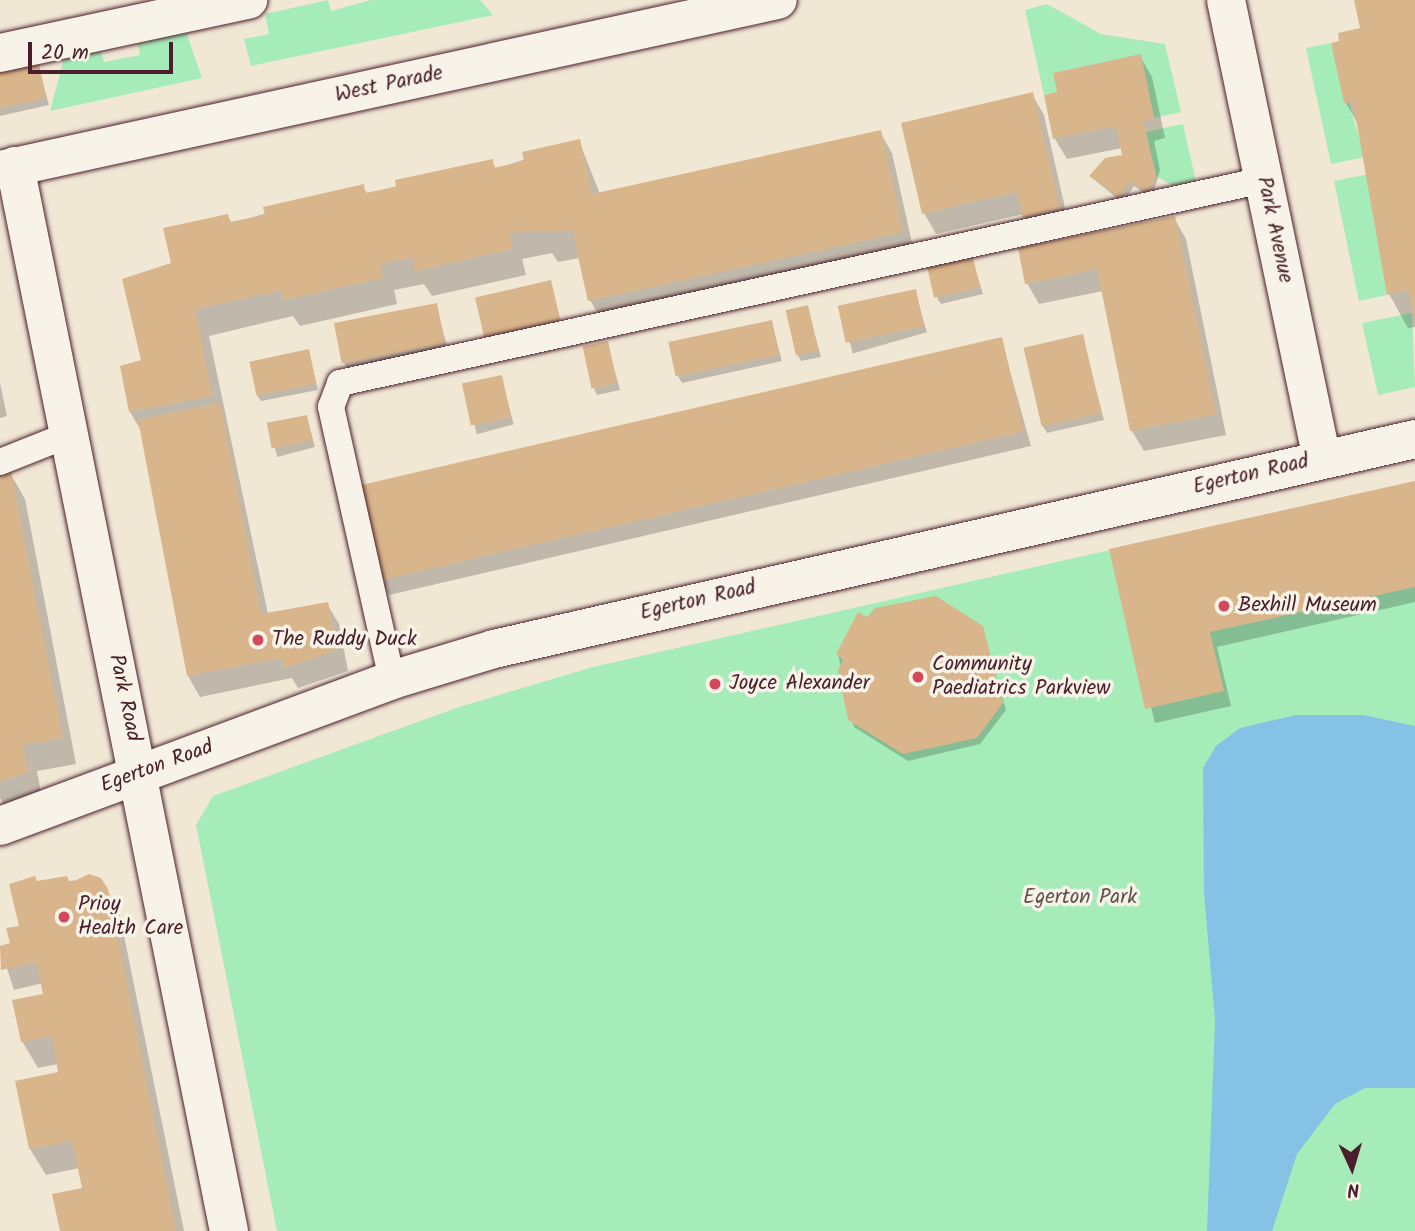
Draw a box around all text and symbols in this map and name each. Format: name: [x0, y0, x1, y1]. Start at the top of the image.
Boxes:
scale bar: [32, 28, 177, 72]
text: 20 m: [41, 37, 89, 70]
street label: West Parade: [333, 61, 445, 109]
street label: Park Avenue: [1250, 174, 1298, 286]
street label: Egerton Road: [1191, 449, 1311, 501]
street label: Egerton Road: [638, 575, 758, 627]
place label: Bexhill Museum: [1238, 593, 1377, 619]
marker: Bexhill Museum: [1216, 598, 1232, 614]
place label: The Ruddy Duck: [272, 627, 417, 653]
marker: The Ruddy Duck: [250, 632, 266, 648]
street label: Park Road: [102, 652, 146, 744]
place label: Community Paediatrics Parkview: [932, 652, 1110, 702]
marker: Community Paediatrics Parkview: [910, 669, 926, 685]
place label: Joyce Alexander: [729, 671, 870, 697]
marker: Joyce Alexander: [707, 676, 723, 692]
street label: Egerton Road: [97, 735, 217, 799]
park label: Egerton Park: [1023, 885, 1137, 911]
place label: Prioy Health Care: [78, 892, 183, 942]
marker: Prioy Health Care: [56, 909, 72, 925]
north arrow: [1317, 1133, 1387, 1203]
text: N: [1346, 1174, 1360, 1204]

